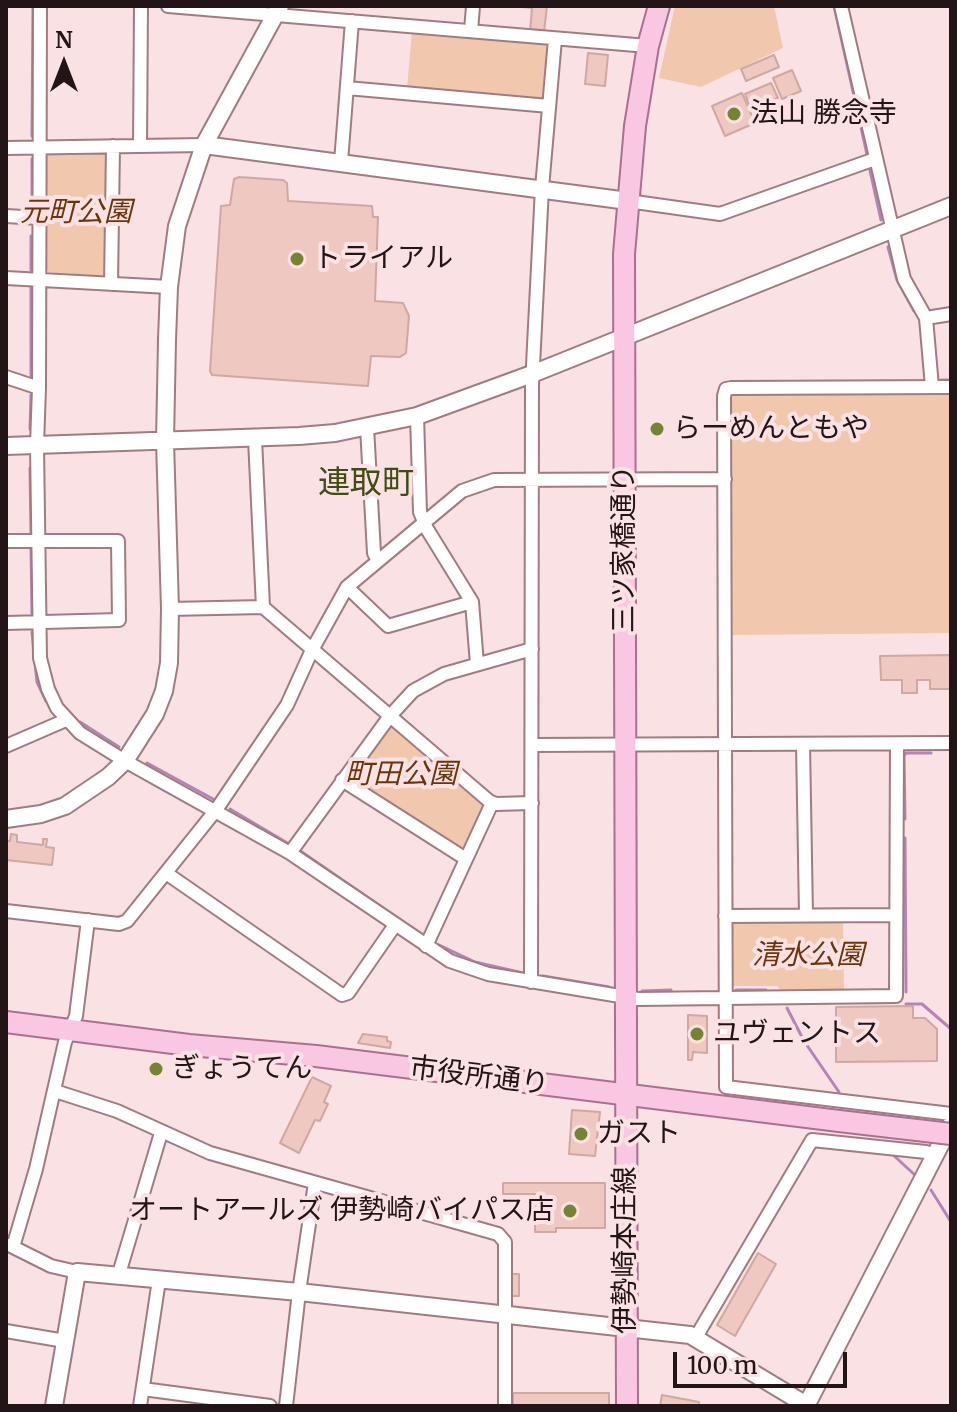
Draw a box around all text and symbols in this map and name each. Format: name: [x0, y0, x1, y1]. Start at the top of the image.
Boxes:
north arrow: [24, 24, 104, 104]
text: N: [55, 26, 73, 54]
place label: 法山 勝念寺: [750, 97, 897, 131]
marker: 法山 勝念寺: [725, 105, 743, 123]
park label: 元町公園: [20, 196, 132, 230]
place label: トライアル: [313, 242, 453, 276]
marker: トライアル: [288, 250, 306, 268]
place label: らーめんともや: [673, 412, 869, 446]
marker: らーめんともや: [648, 420, 666, 438]
district label: 連取町: [318, 465, 414, 503]
street label: 三ツ家橋通り: [608, 465, 642, 633]
park label: 町田公園: [345, 758, 457, 792]
park label: 清水公園: [752, 939, 864, 973]
place label: ユヴェントス: [713, 1017, 881, 1051]
marker: ユヴェントス: [688, 1025, 706, 1043]
place label: ぎょうてん: [172, 1052, 312, 1086]
street label: 市役所通り: [407, 1052, 551, 1102]
marker: ぎょうてん: [147, 1060, 165, 1078]
place label: ガスト: [597, 1117, 681, 1151]
marker: ガスト: [572, 1125, 590, 1143]
street label: 伊勢崎本庄線: [609, 1166, 643, 1334]
place label: オートアールズ 伊勢崎バイパス店: [129, 1194, 554, 1228]
marker: オートアールズ 伊勢崎バイパス店: [561, 1202, 579, 1220]
scale bar: [677, 1336, 851, 1386]
text: 100 m: [687, 1350, 757, 1381]

